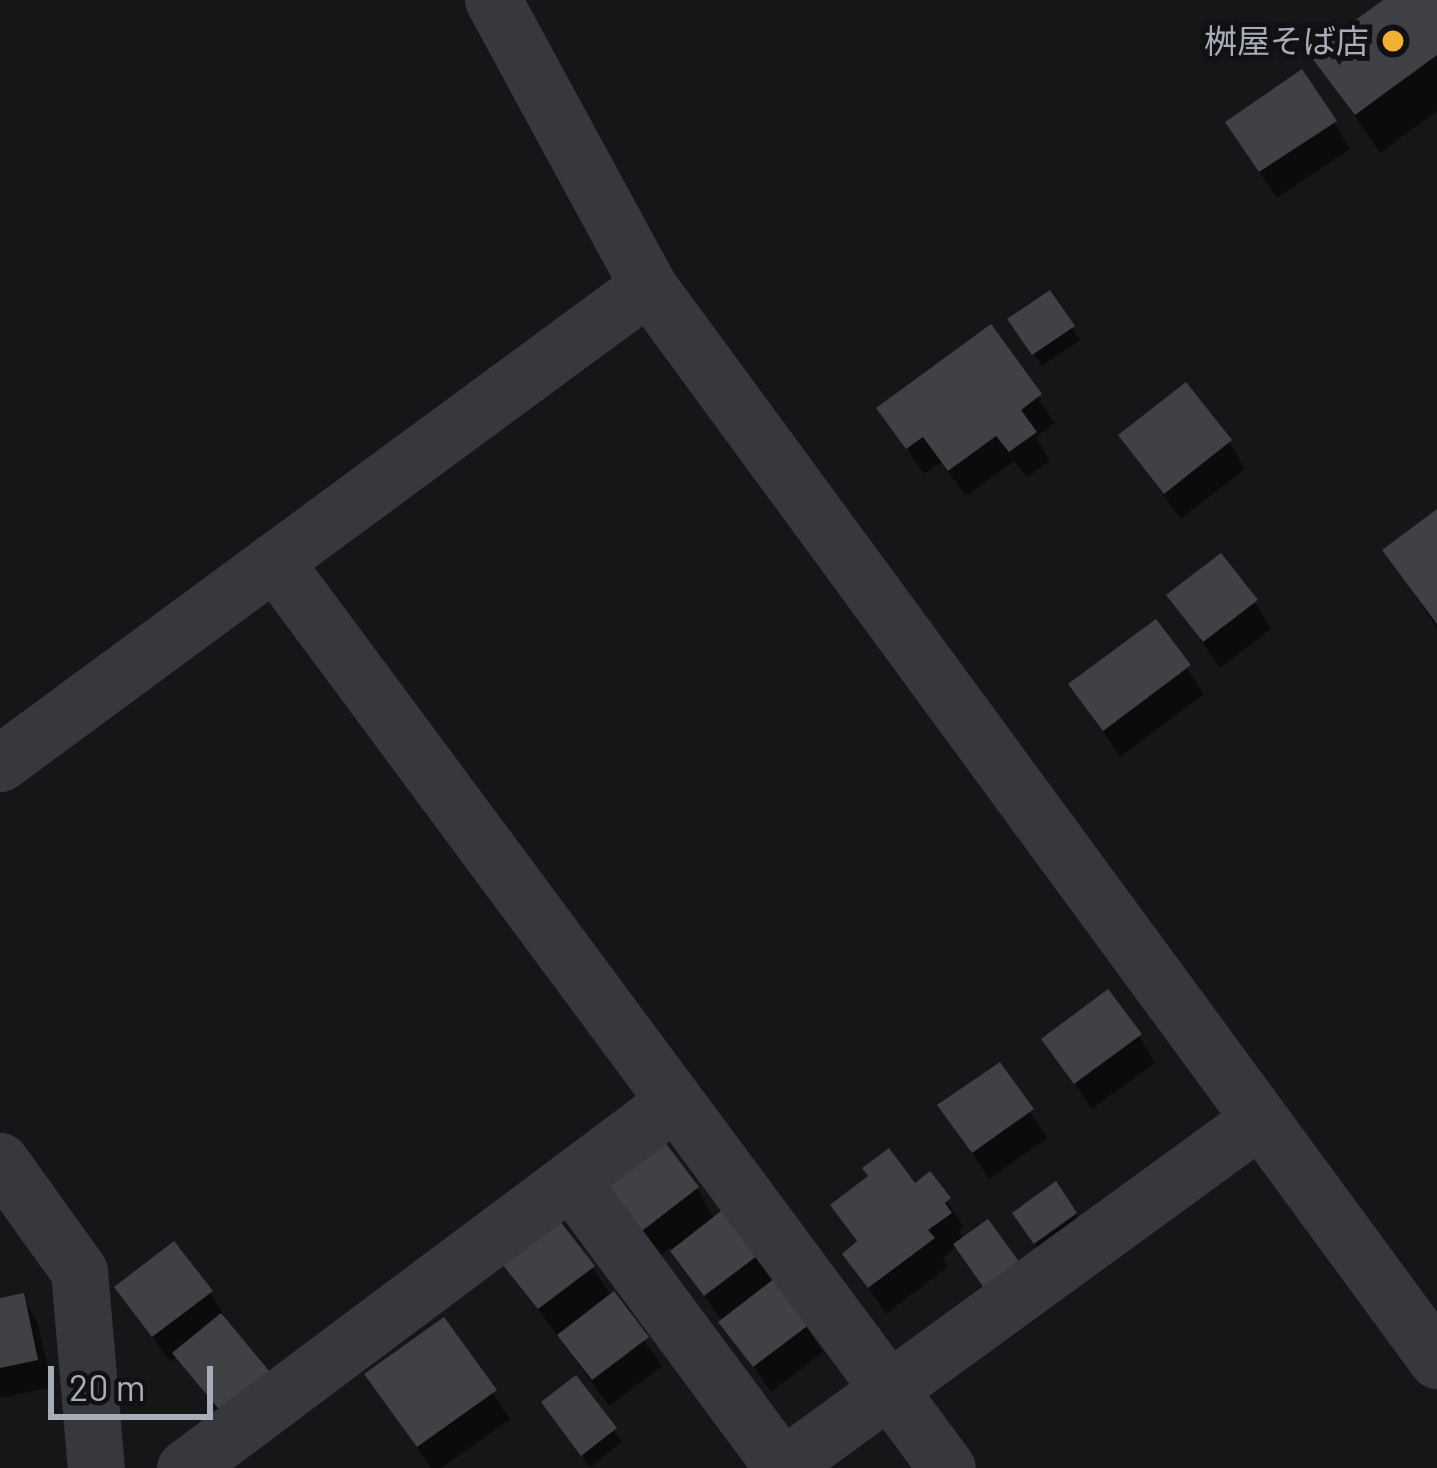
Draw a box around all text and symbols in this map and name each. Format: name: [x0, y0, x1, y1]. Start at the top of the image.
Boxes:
place label: 桝屋そば店: [1204, 21, 1369, 61]
marker: 桝屋そば店: [1380, 28, 1406, 54]
scale bar: [54, 1342, 219, 1416]
text: 20 m: [69, 1365, 146, 1408]

